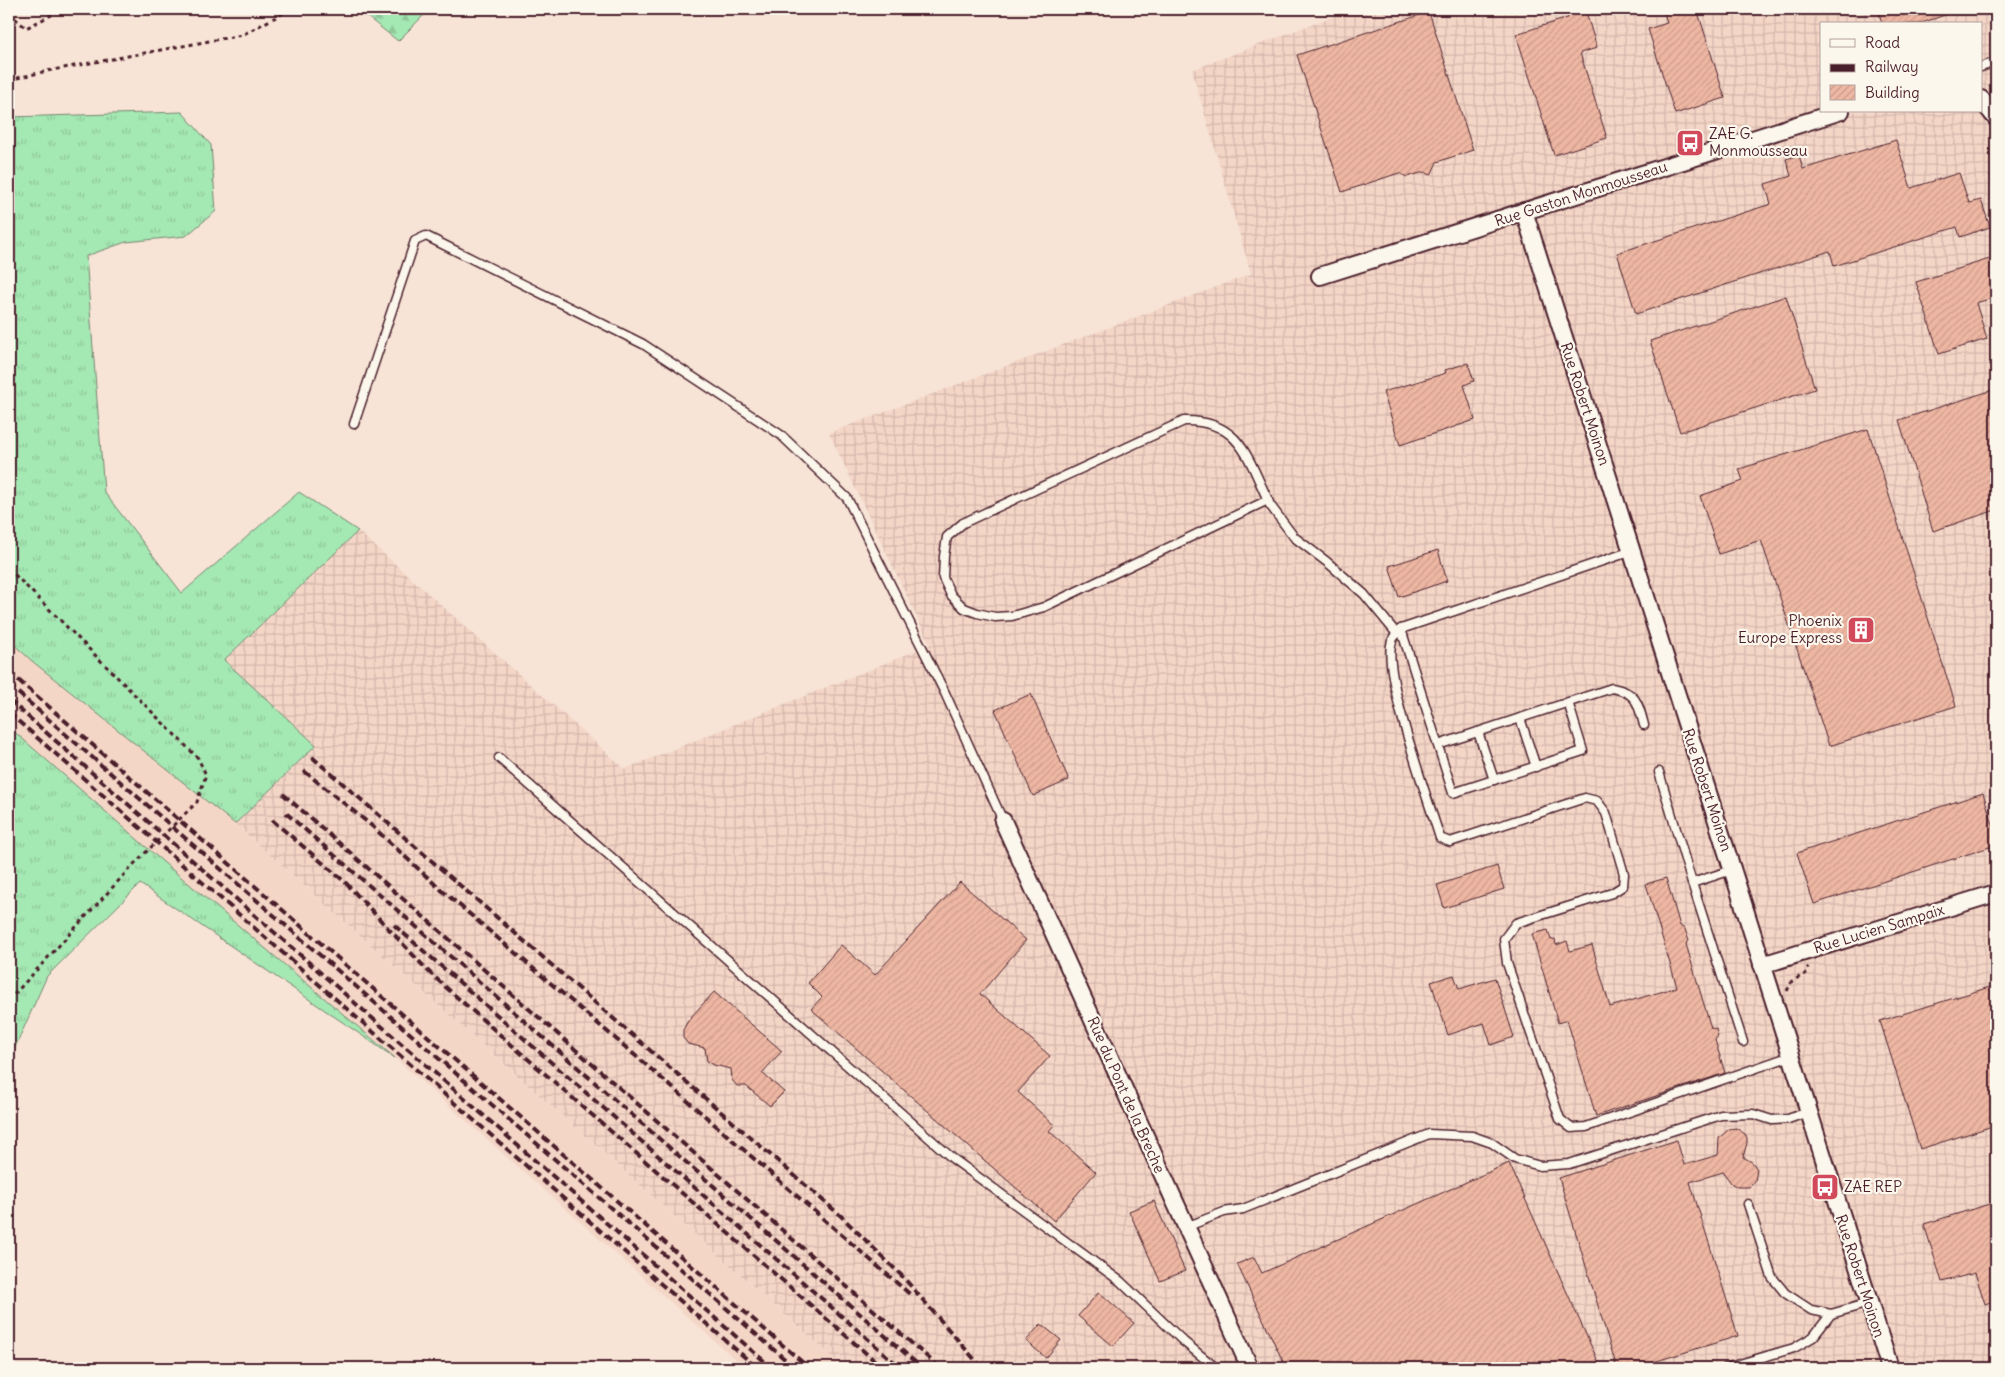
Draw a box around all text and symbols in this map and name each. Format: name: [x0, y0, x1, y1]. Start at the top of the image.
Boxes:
legend: [1820, 22, 1982, 112]
text: Road: [1865, 33, 1900, 52]
text: Railway: [1865, 57, 1919, 76]
text: Building: [1865, 83, 1920, 102]
place label: ZAE G. Monmousseau: [1709, 124, 1808, 160]
bus stop icon: ZAE G. Monmousseau: [1675, 128, 1705, 158]
street label: Rue Gaston Monmousseau: [1492, 157, 1670, 230]
street label: Rue Robert Moinon: [1557, 340, 1614, 468]
place label: Phoenix Europe Express: [1738, 611, 1843, 647]
building icon: Phoenix Europe Express: [1846, 615, 1876, 645]
street label: Rue Robert Moinon: [1679, 726, 1736, 854]
street label: Rue Lucien Sampaix: [1811, 899, 1947, 957]
street label: Rue du Pont de la Breche: [1083, 1014, 1170, 1176]
bus stop icon: ZAE REP: [1810, 1172, 1840, 1202]
place label: ZAE REP: [1844, 1177, 1902, 1196]
street label: Rue Robert Moinon: [1832, 1212, 1889, 1340]

